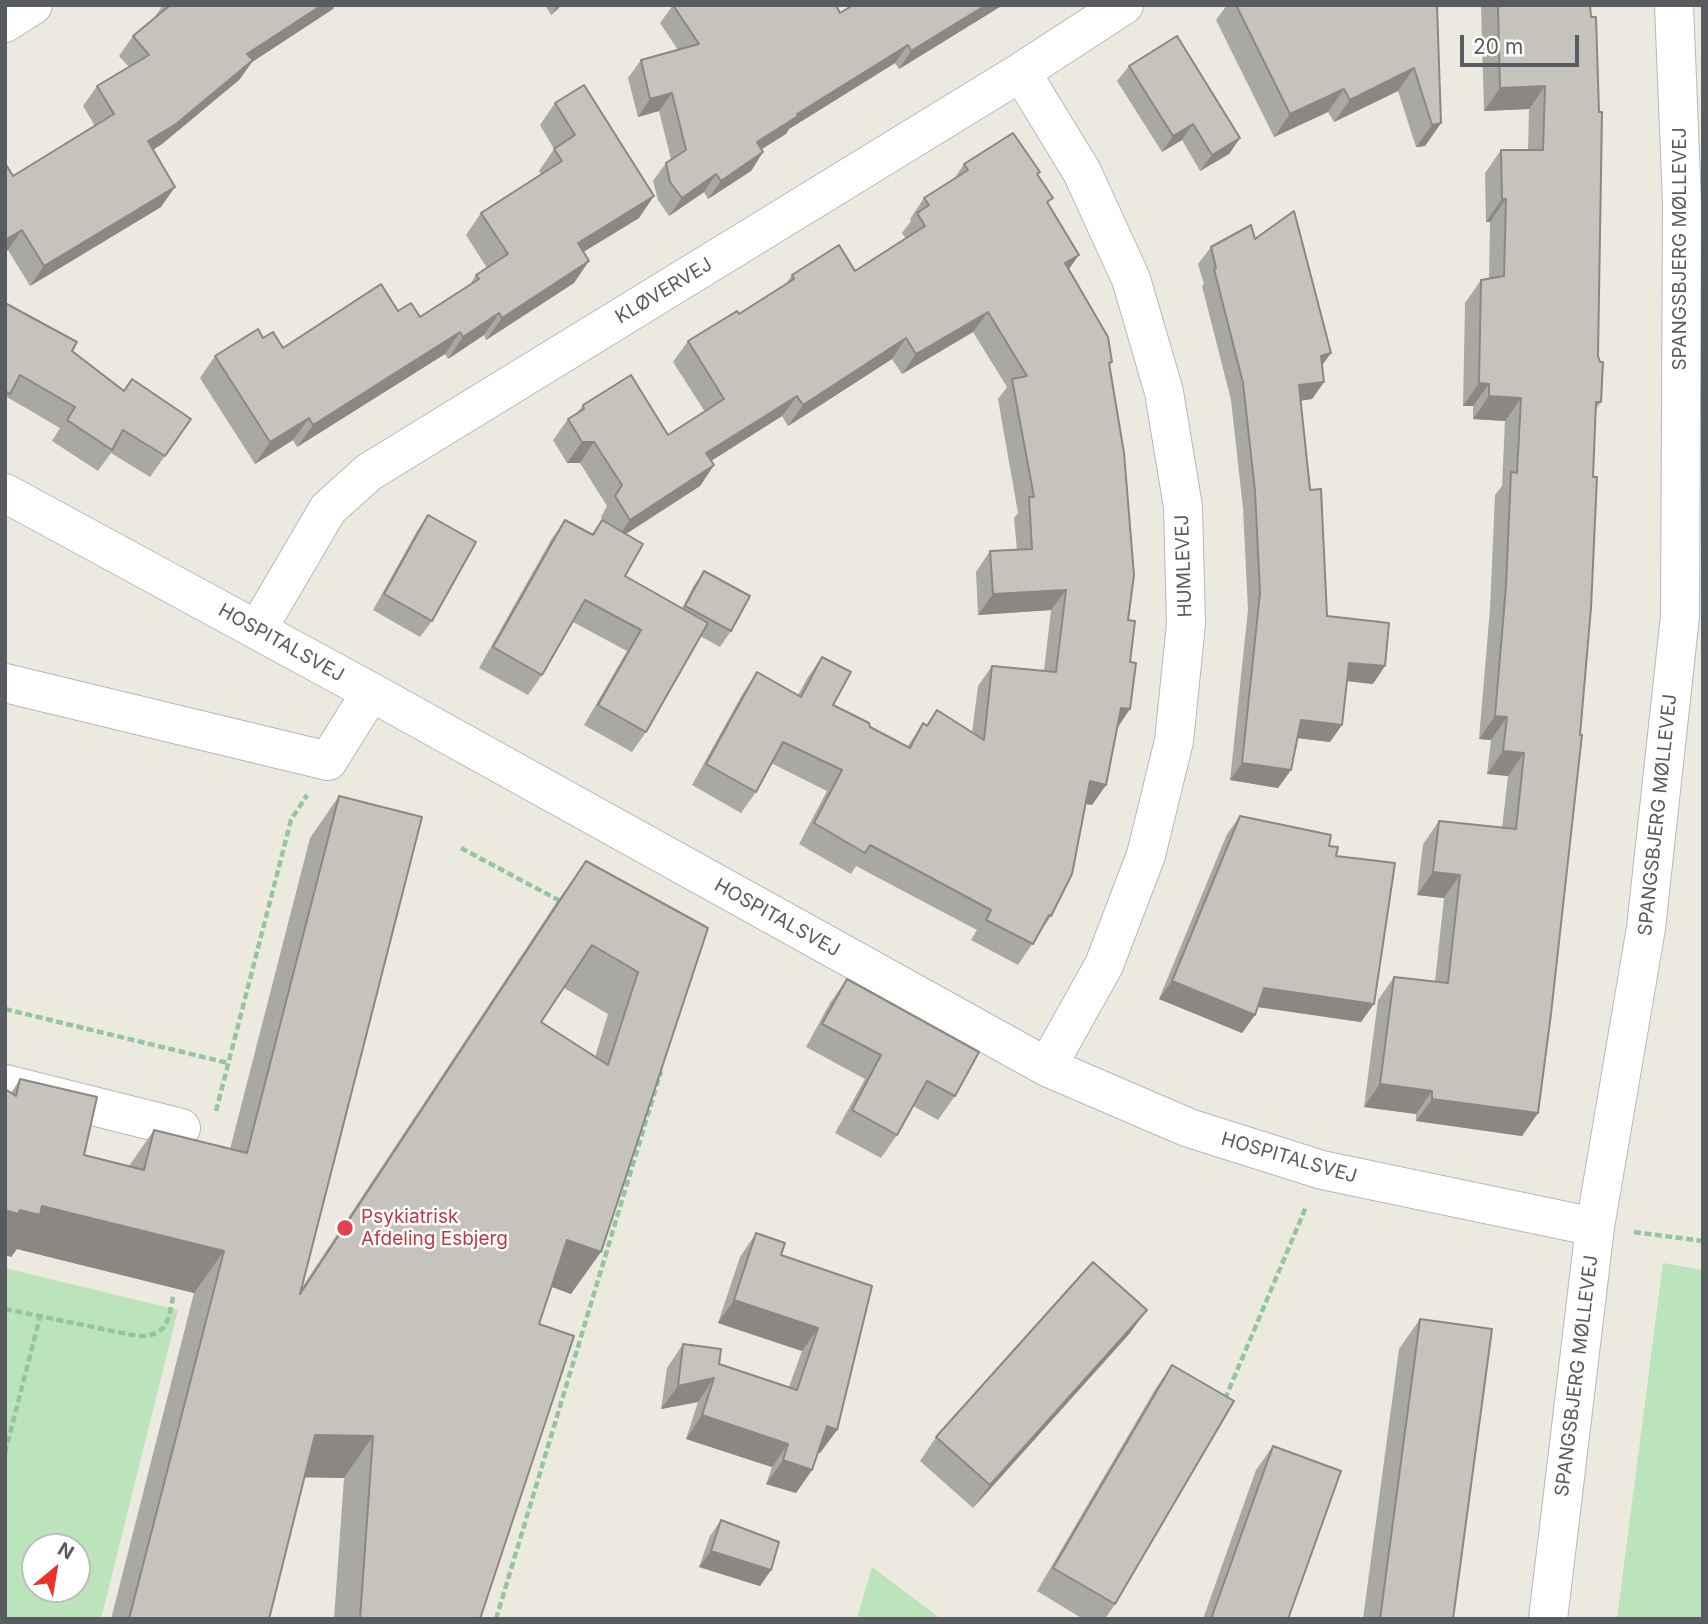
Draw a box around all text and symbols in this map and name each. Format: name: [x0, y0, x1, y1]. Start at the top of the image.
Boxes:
scale bar: [1463, 21, 1582, 65]
text: 20 m: [1473, 34, 1523, 59]
street label: SPANGSBJERG MØLLEVEJ: [1669, 127, 1691, 371]
street label: KLØVERVEJ: [612, 253, 716, 329]
street label: HUMLEVEJ: [1171, 514, 1197, 618]
street label: HOSPITALSVEJ: [214, 599, 348, 687]
street label: SPANGSBJERG MØLLEVEJ: [1634, 693, 1682, 937]
street label: HOSPITALSVEJ: [710, 874, 844, 962]
street label: HOSPITALSVEJ: [1219, 1128, 1359, 1188]
place label: Psykiatrisk Afdeling Esbjerg: [361, 1206, 508, 1250]
marker: Psykiatrisk Afdeling Esbjerg: [335, 1218, 355, 1238]
street label: SPANGSBJERG MØLLEVEJ: [1551, 1254, 1603, 1498]
north arrow: [21, 1533, 91, 1603]
text: N: [54, 1538, 78, 1565]

